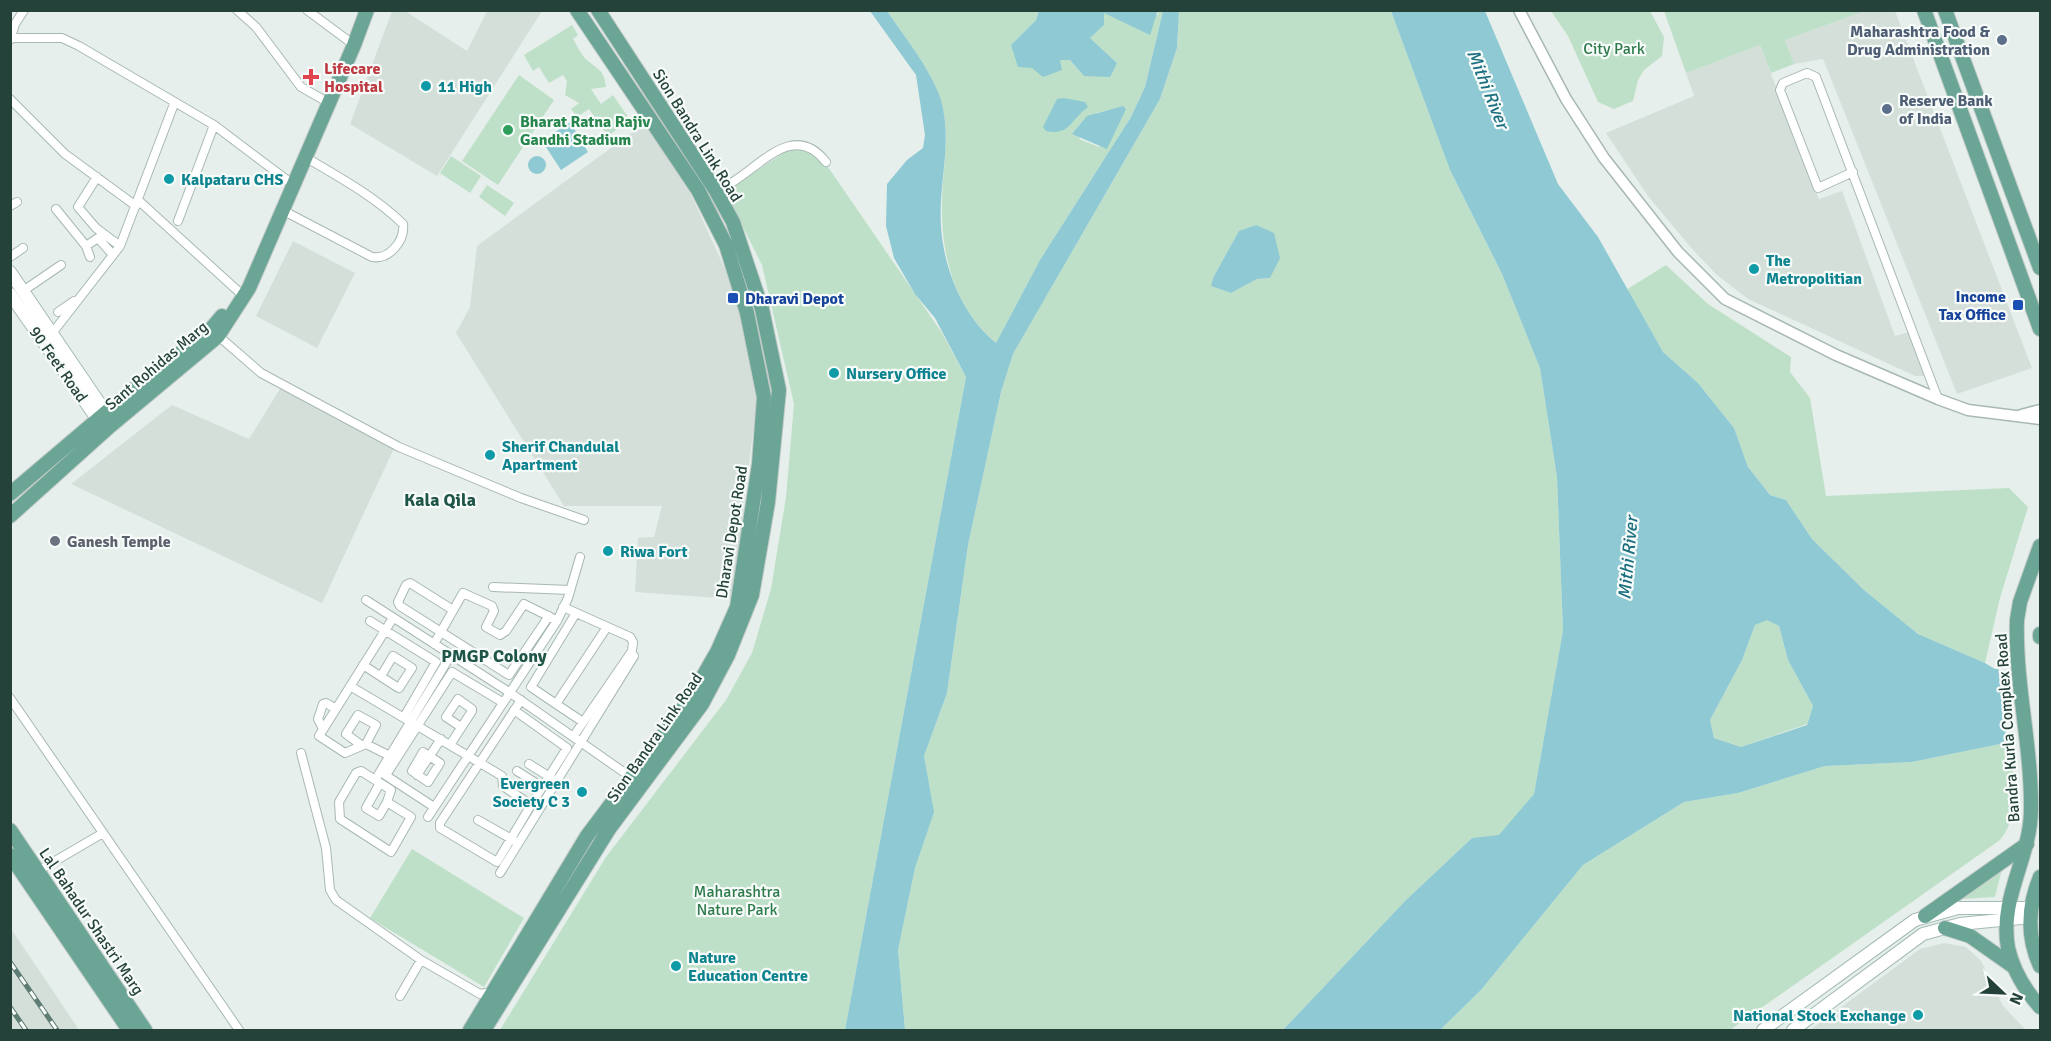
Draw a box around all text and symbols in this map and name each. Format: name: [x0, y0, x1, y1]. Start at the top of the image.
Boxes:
place label: Maharashtra Food & Drug Administration: [1847, 22, 1990, 60]
marker: Maharashtra Food & Drug Administration: [1995, 33, 2009, 47]
park label: City Park: [1583, 39, 1645, 59]
water label: Mithi River: [1462, 46, 1515, 134]
place label: Lifecare Hospital: [324, 59, 383, 97]
street label: Sion Bandra Link Road: [648, 65, 746, 206]
marker: Lifecare Hospital: [302, 68, 320, 86]
place label: 11 High: [438, 77, 492, 97]
marker: 11 High: [419, 79, 433, 93]
place label: Reserve Bank of India: [1899, 91, 1993, 129]
marker: Reserve Bank of India: [1880, 102, 1894, 116]
place label: Bharat Ratna Rajiv Gandhi Stadium: [520, 112, 650, 150]
marker: Bharat Ratna Rajiv Gandhi Stadium: [501, 123, 515, 137]
place label: Kalpataru CHS: [181, 170, 283, 190]
marker: Kalpataru CHS: [162, 172, 176, 186]
place label: The Metropolitian: [1766, 251, 1862, 289]
marker: The Metropolitian: [1747, 262, 1761, 276]
place label: Income Tax Office: [1939, 287, 2006, 325]
place label: Dharavi Depot: [745, 289, 844, 309]
marker: Dharavi Depot: [726, 291, 740, 305]
marker: Income Tax Office: [2011, 298, 2025, 312]
street label: Sant Rohidas Marg: [101, 317, 212, 415]
street label: 90 Feet Road: [25, 323, 92, 406]
place label: Nursery Office: [846, 364, 947, 384]
marker: Nursery Office: [827, 366, 841, 380]
place label: Sherif Chandulal Apartment: [502, 437, 619, 475]
marker: Sherif Chandulal Apartment: [483, 448, 497, 462]
street label: Dharavi Depot Road: [712, 464, 752, 600]
district label: Kala Qila: [404, 489, 476, 511]
water label: Mithi River: [1613, 513, 1643, 600]
place label: Ganesh Temple: [67, 532, 171, 552]
marker: Ganesh Temple: [48, 534, 62, 548]
place label: Riwa Fort: [620, 542, 688, 562]
marker: Riwa Fort: [601, 544, 615, 558]
street label: Bandra Kurla Complex Road: [1991, 633, 2025, 823]
district label: PMGP Colony: [441, 645, 547, 667]
street label: Sion Bandra Link Road: [603, 669, 707, 806]
place label: Evergreen Society C 3: [493, 774, 570, 812]
marker: Evergreen Society C 3: [575, 785, 589, 799]
street label: Lal Bahadur Shastri Marg: [34, 844, 148, 999]
park label: Maharashtra Nature Park: [694, 882, 780, 920]
place label: Nature Education Centre: [688, 948, 808, 986]
marker: Nature Education Centre: [669, 959, 683, 973]
north arrow: [1973, 963, 2033, 1023]
text: N: [2005, 989, 2027, 1008]
place label: National Stock Exchange: [1733, 1006, 1906, 1026]
marker: National Stock Exchange: [1911, 1008, 1925, 1022]

